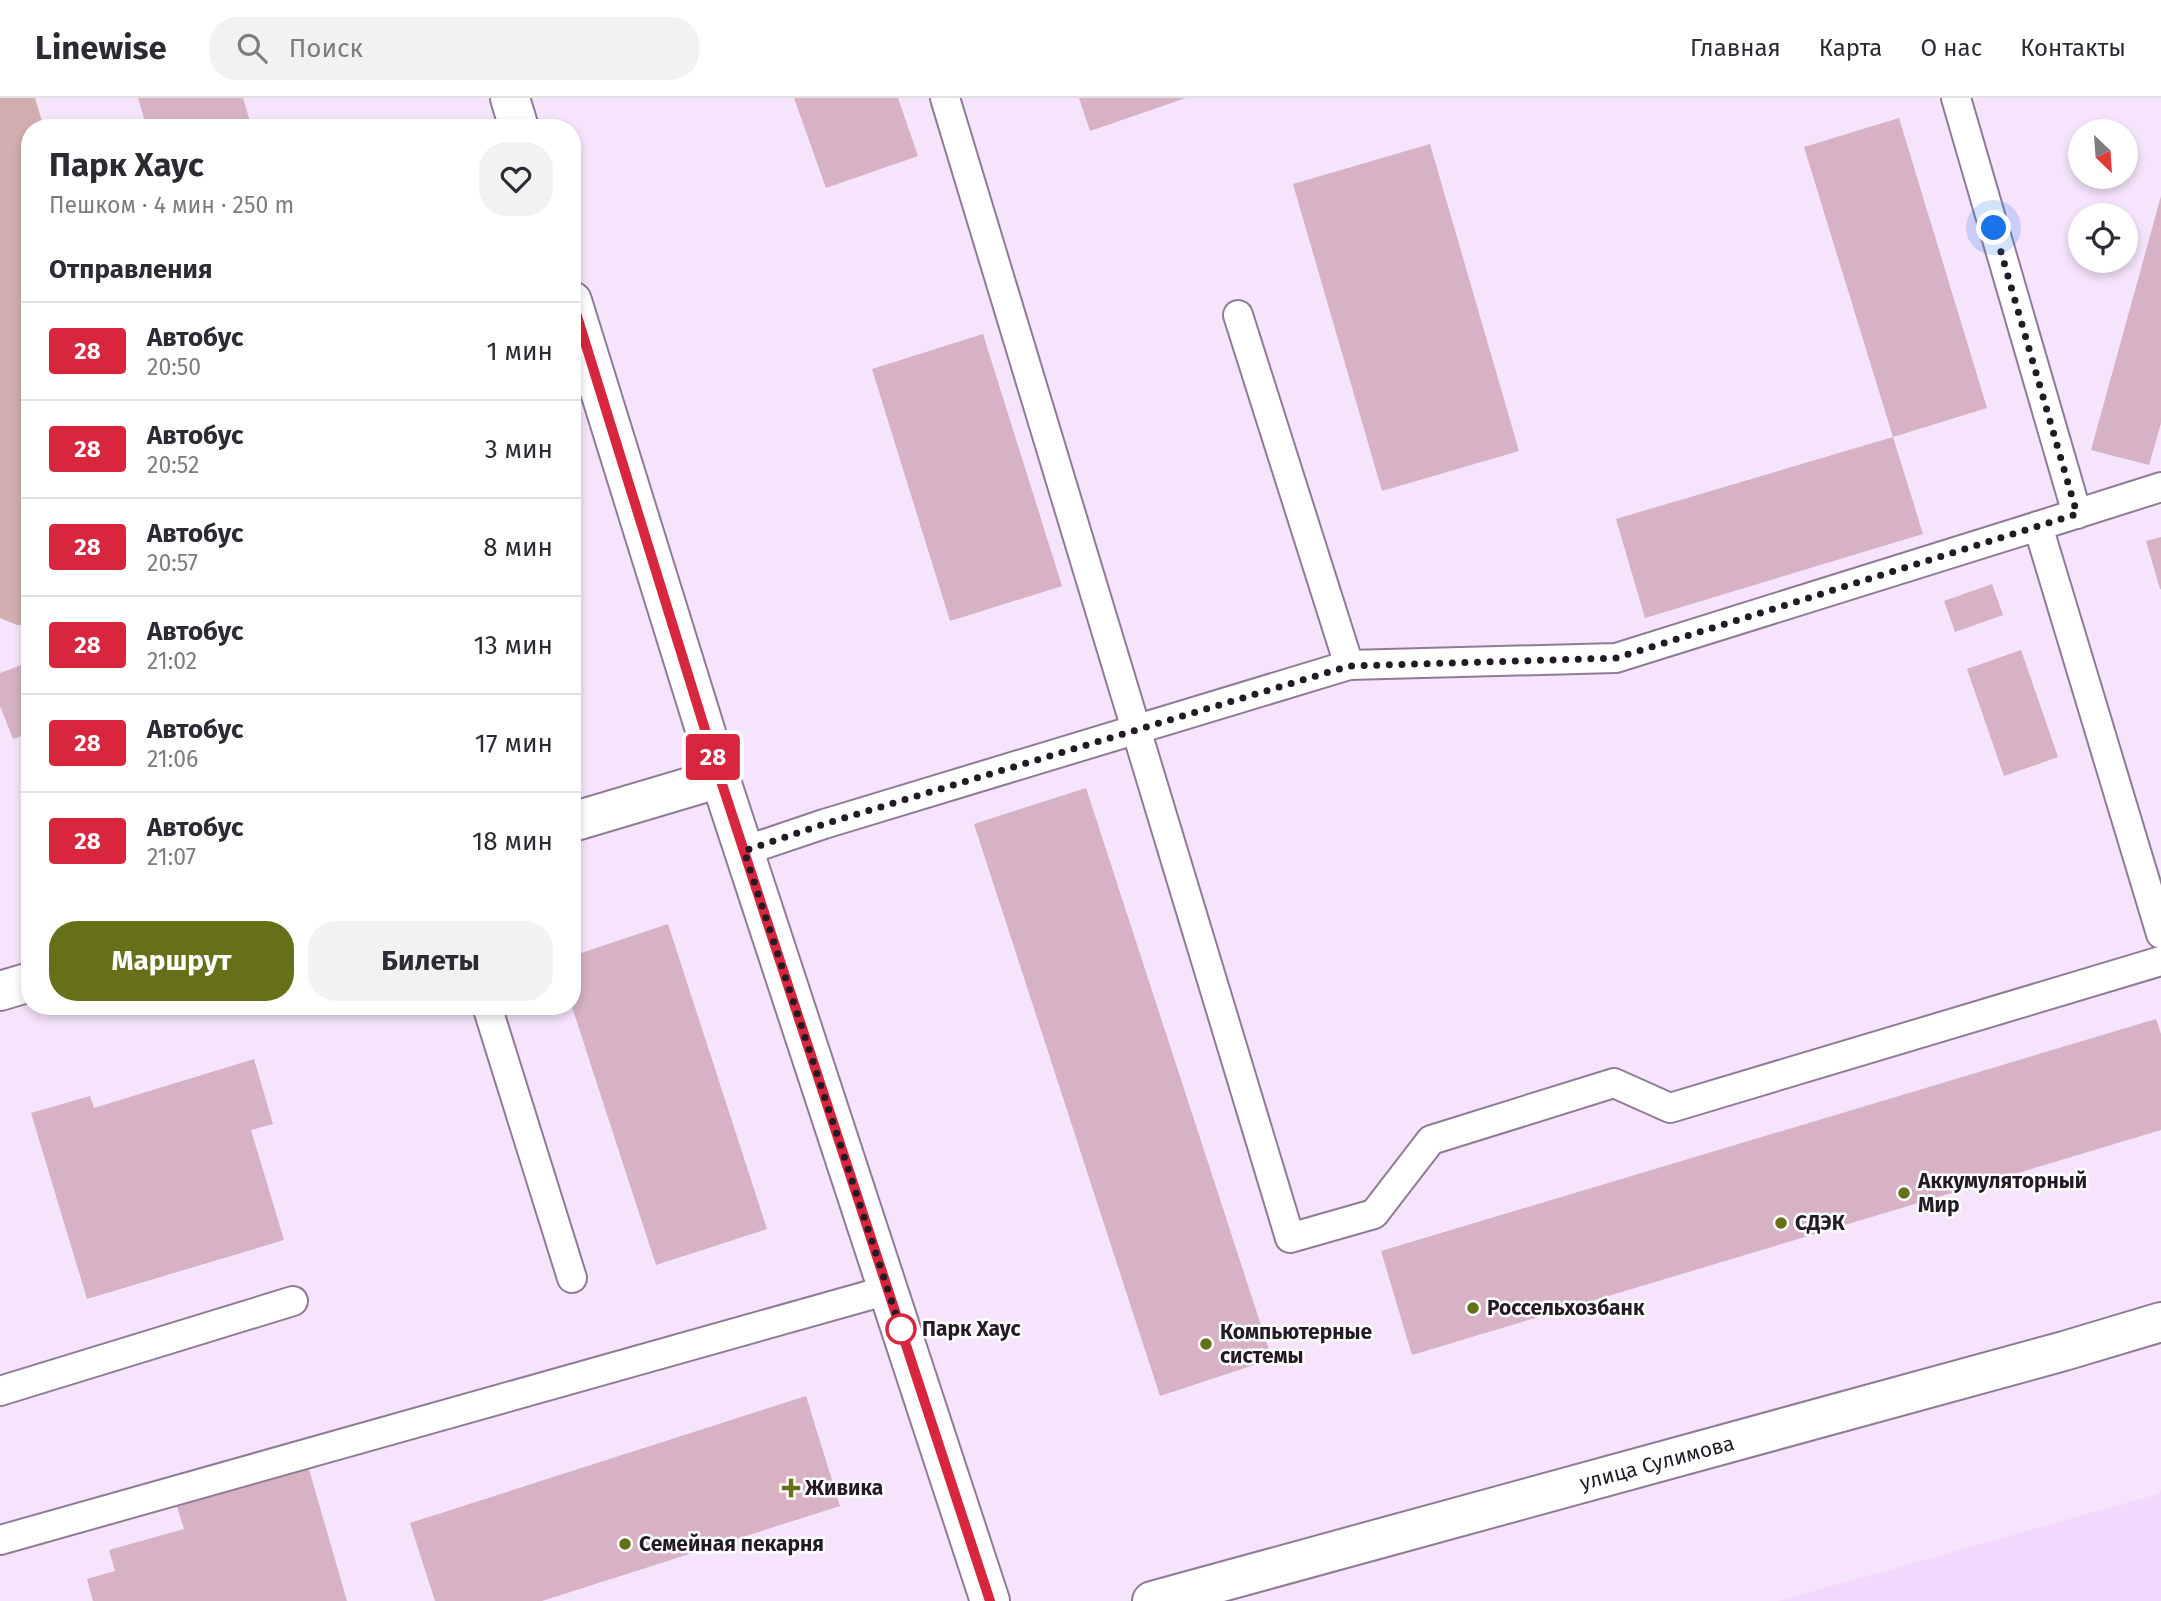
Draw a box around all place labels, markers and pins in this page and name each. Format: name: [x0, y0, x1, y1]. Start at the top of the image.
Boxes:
place label: Аккумуляторный Мир: [1917, 1168, 2087, 1218]
marker: Аккумуляторный Мир: [1896, 1185, 1912, 1201]
place label: СДЭК: [1795, 1210, 1846, 1236]
marker: СДЭК: [1773, 1215, 1789, 1231]
place label: Россельхозбанк: [1487, 1295, 1645, 1321]
marker: Россельхозбанк: [1465, 1300, 1481, 1316]
marker: Парк Хаус: [886, 1314, 916, 1344]
place label: Парк Хаус: [922, 1316, 1020, 1342]
place label: Компьютерные системы: [1220, 1319, 1373, 1369]
marker: Компьютерные системы: [1198, 1336, 1214, 1352]
place label: Живика: [804, 1475, 883, 1501]
marker: Живика: [783, 1480, 799, 1496]
place label: Семейная пекарня: [639, 1531, 824, 1557]
marker: Семейная пекарня: [617, 1536, 633, 1552]

